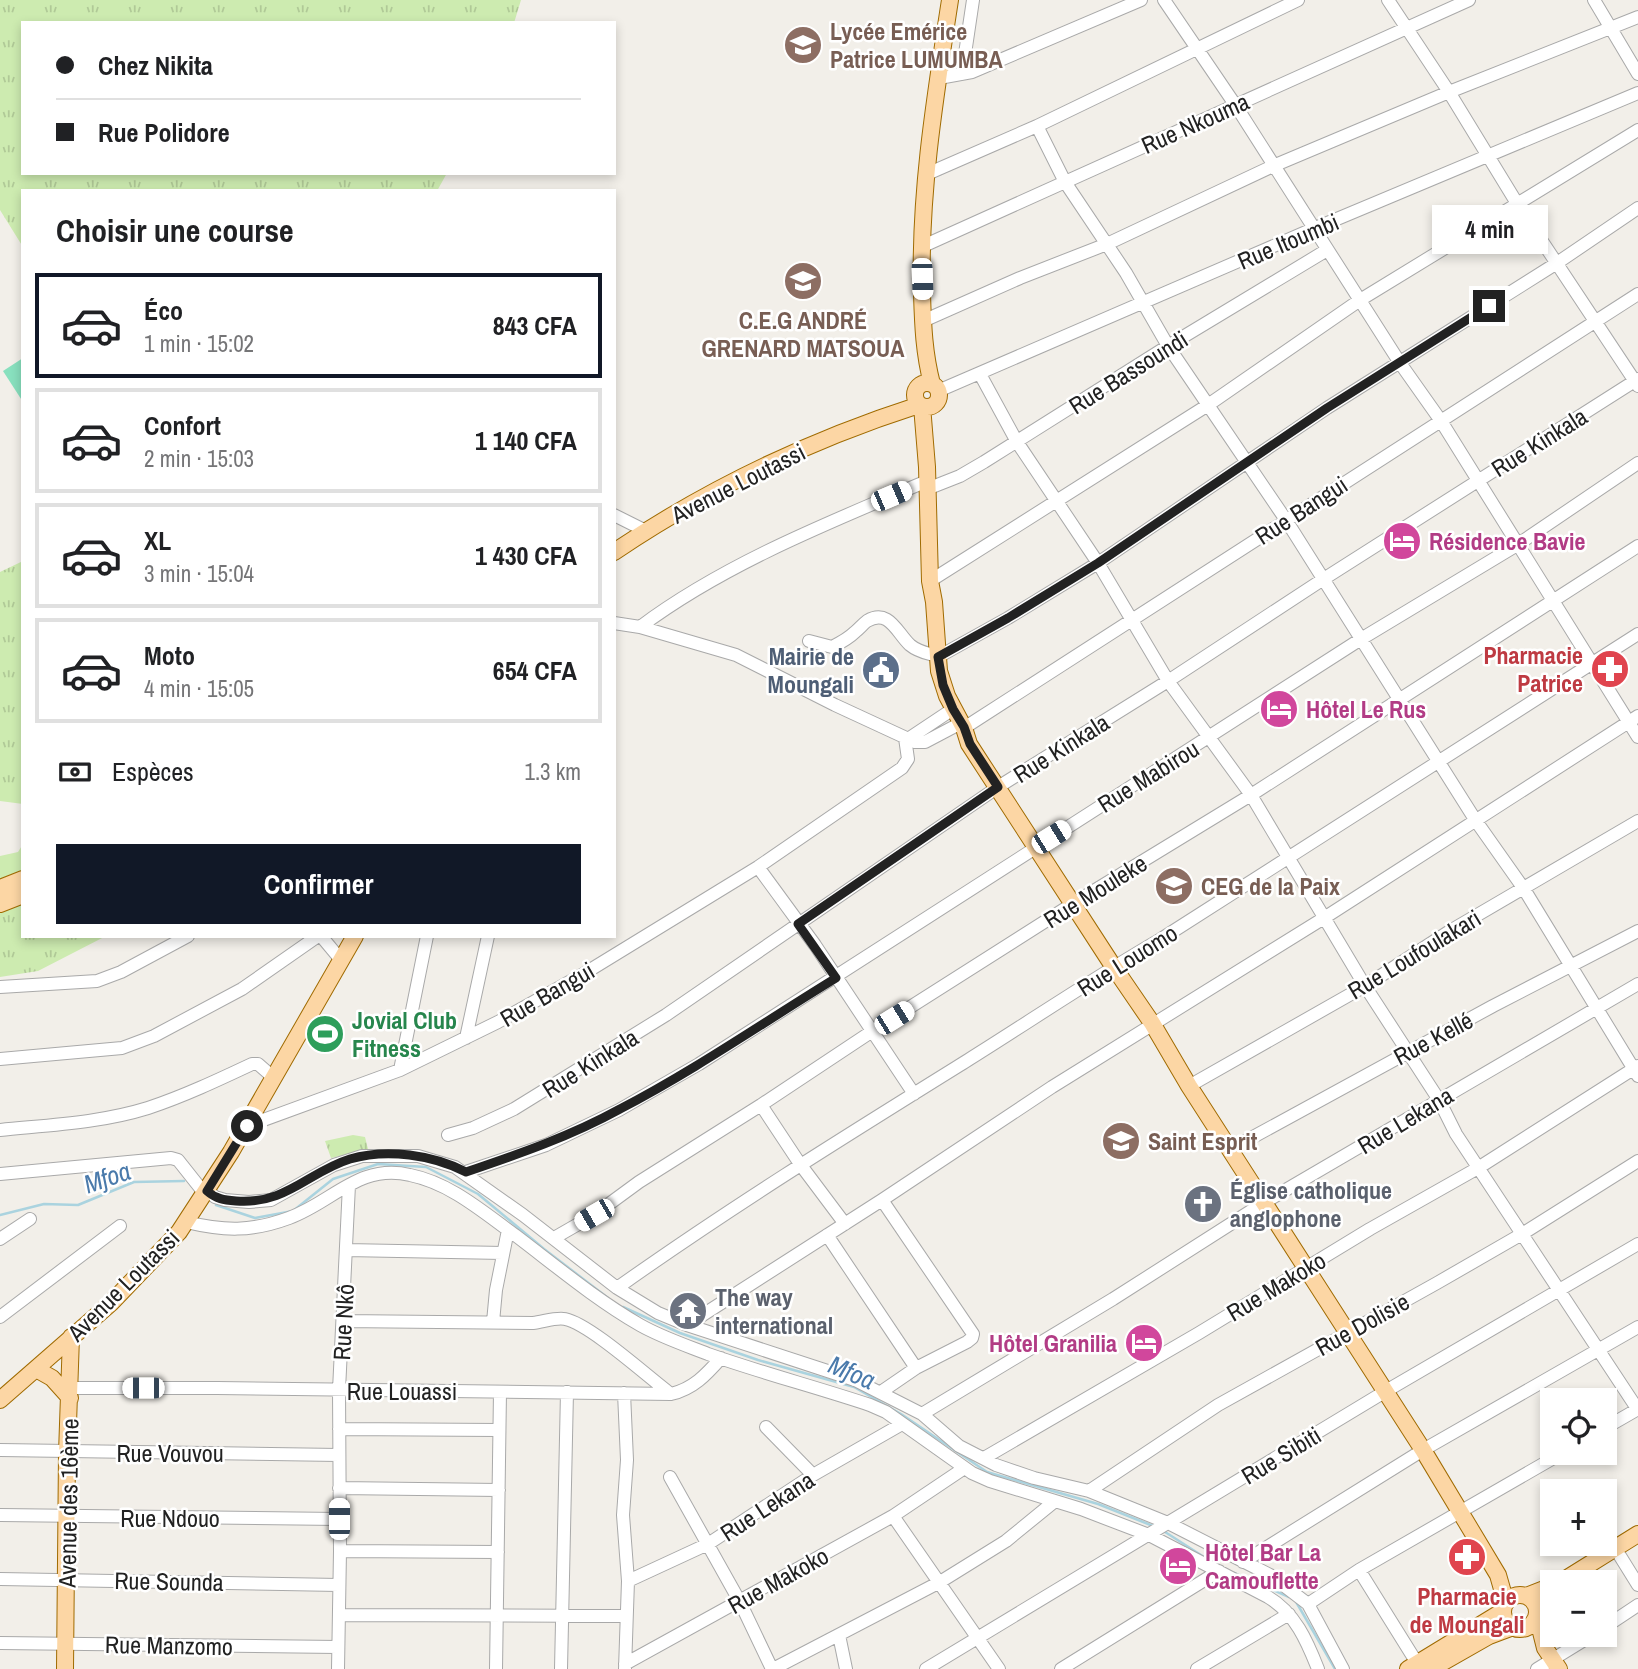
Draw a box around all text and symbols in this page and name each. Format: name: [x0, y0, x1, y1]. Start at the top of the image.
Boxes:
place label: Lycée Emérice Patrice LUMUMBA: [830, 15, 1004, 75]
school or university icon: Lycée Emérice Patrice LUMUMBA: [782, 24, 824, 66]
text: Chez Nikita: [98, 48, 213, 83]
street label: Rue Nkouma: [1136, 85, 1254, 161]
text: Rue Polidore: [98, 115, 230, 150]
callout: 4 min: [1431, 204, 1547, 254]
street label: Rue Itoumbi: [1232, 205, 1344, 277]
text: Choisir une course: [56, 209, 294, 252]
text: 4 min: [1465, 214, 1515, 245]
car: [911, 258, 934, 300]
school or university icon: C.E.G ANDRÉ GRENARD MATSOUA: [782, 260, 824, 302]
route end: [1473, 290, 1505, 322]
text: Éco: [144, 293, 183, 328]
icon: car: [60, 294, 123, 357]
place label: C.E.G ANDRÉ GRENARD MATSOUA: [702, 304, 905, 364]
text: 843 CFA: [493, 308, 577, 343]
street label: Rue Bassoundi: [1062, 323, 1194, 421]
text: 1 min · 15:02: [144, 328, 254, 359]
street label: Rue Kinkala: [1485, 400, 1593, 484]
text: Confort: [144, 408, 221, 443]
icon: car: [60, 409, 123, 472]
text: 1 140 CFA: [475, 423, 577, 458]
street label: Avenue Loutassi: [665, 436, 810, 531]
text: 2 min · 15:03: [144, 443, 254, 474]
street label: Rue Bangui: [1249, 468, 1353, 552]
car: [868, 478, 915, 514]
hotel icon: Résidence Bavie: [1381, 520, 1423, 562]
text: XL: [144, 523, 171, 558]
icon: car: [60, 524, 123, 587]
place label: Résidence Bavie: [1429, 525, 1585, 557]
text: 1 430 CFA: [475, 538, 577, 573]
text: 3 min · 15:04: [144, 558, 254, 589]
text: Moto: [144, 638, 195, 673]
icon: car: [60, 639, 123, 702]
place label: Pharmacie Patrice: [1483, 639, 1583, 699]
place label: Mairie de Moungali: [768, 640, 854, 700]
pharmacy icon: Pharmacie Patrice: [1589, 648, 1631, 690]
public building icon: Mairie de Moungali: [860, 649, 902, 691]
text: 654 CFA: [493, 653, 577, 688]
text: 4 min · 15:05: [144, 673, 254, 704]
hotel icon: Hôtel Le Rus: [1258, 688, 1300, 730]
place label: Hôtel Le Rus: [1306, 693, 1426, 725]
street label: Rue Kinkala: [1007, 706, 1115, 790]
street label: Rue Mabirou: [1091, 732, 1205, 820]
icon: cash: [56, 753, 94, 791]
text: Espèces: [112, 754, 194, 789]
text: 1.3 km: [524, 756, 581, 787]
car: [1028, 817, 1075, 857]
button: Confirmer: [56, 844, 581, 924]
street label: Rue Mouleke: [1037, 847, 1153, 935]
school or university icon: CEG de la Paix: [1153, 865, 1195, 907]
place label: CEG de la Paix: [1201, 870, 1340, 902]
street label: Rue Loufoulakari: [1342, 902, 1486, 1006]
street label: Rue Louomo: [1071, 917, 1183, 1003]
street label: Rue Bangui: [494, 954, 600, 1034]
car: [871, 998, 918, 1038]
place label: Jovial Club Fitness: [352, 1004, 457, 1064]
street label: Rue Kellé: [1388, 1004, 1478, 1072]
sports icon: Jovial Club Fitness: [304, 1013, 346, 1055]
street label: Rue Kinkala: [536, 1021, 644, 1105]
street label: Rue Lekana: [1351, 1079, 1459, 1161]
route start: [231, 1110, 263, 1142]
school or university icon: Saint Esprit: [1100, 1120, 1142, 1162]
place label: Saint Esprit: [1148, 1125, 1258, 1157]
water label: Mfoa: [79, 1153, 135, 1201]
place label: Église catholique anglophone: [1230, 1174, 1392, 1234]
church icon: Église catholique anglophone: [1182, 1183, 1224, 1225]
car: [571, 1195, 618, 1235]
street label: Avenue Loutassi: [59, 1222, 186, 1349]
street label: Rue Makoko: [1220, 1244, 1332, 1328]
place label: The way international: [715, 1281, 833, 1341]
street label: Rue Nkô: [325, 1283, 361, 1361]
street label: Rue Dolisie: [1309, 1285, 1415, 1363]
temple icon: The way international: [667, 1290, 709, 1332]
hotel icon: Hôtel Granilia: [1123, 1322, 1165, 1364]
place label: Hôtel Granilia: [989, 1327, 1117, 1359]
water label: Mfoa: [823, 1347, 881, 1397]
street label: Rue Louassi: [347, 1375, 457, 1407]
car: [123, 1378, 165, 1399]
map controls: [1540, 1388, 1617, 1647]
button: locate: [1540, 1388, 1617, 1465]
street label: Avenue des 16ème: [51, 1418, 85, 1589]
street label: Rue Sibiti: [1235, 1419, 1327, 1491]
street label: Rue Vouvou: [116, 1437, 224, 1469]
street label: Rue Lekana: [714, 1464, 820, 1548]
button: +: [1540, 1479, 1617, 1556]
car: [329, 1498, 350, 1540]
street label: Rue Ndouo: [120, 1502, 220, 1534]
place label: Hôtel Bar La Camouflette: [1205, 1536, 1321, 1596]
pharmacy icon: Pharmacie de Moungali: [1446, 1536, 1488, 1578]
street label: Rue Makoko: [722, 1539, 834, 1621]
hotel icon: Hôtel Bar La Camouflette: [1157, 1545, 1199, 1587]
street label: Rue Sounda: [114, 1564, 224, 1598]
button: −: [1540, 1570, 1617, 1647]
place label: Pharmacie de Moungali: [1410, 1580, 1524, 1640]
street label: Rue Manzomo: [105, 1628, 233, 1662]

